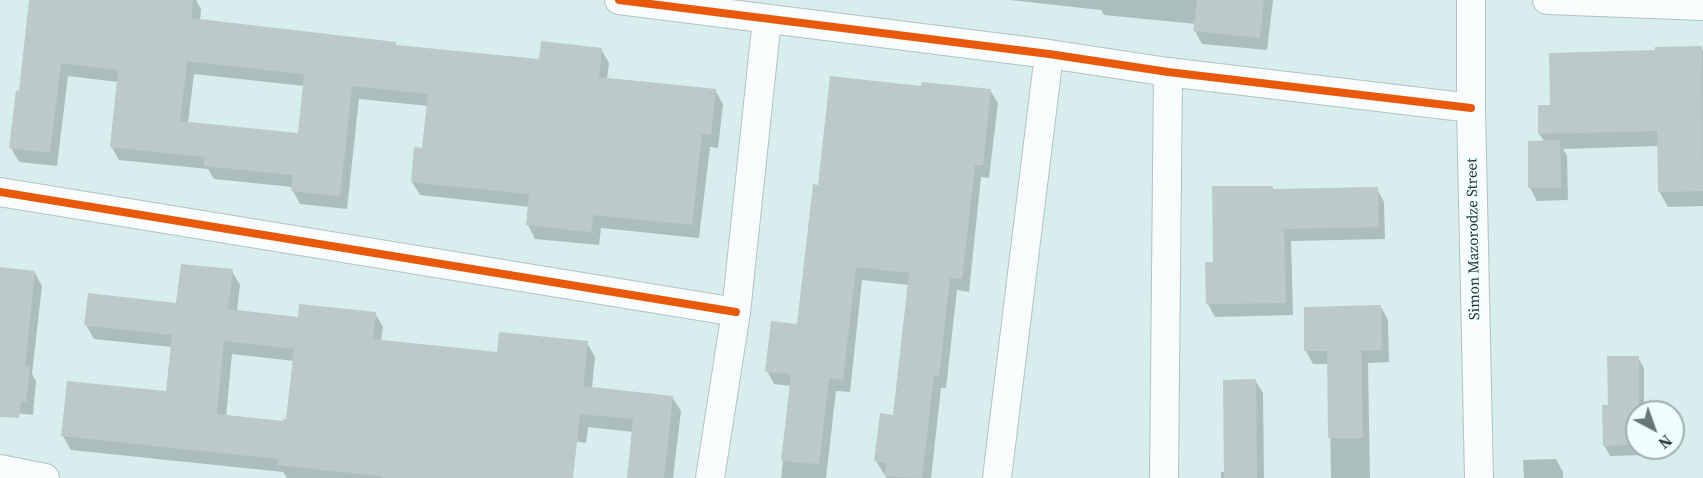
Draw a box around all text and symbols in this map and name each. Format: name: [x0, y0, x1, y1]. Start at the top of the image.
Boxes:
street label: Simon Mazorodze Street: [1464, 158, 1484, 320]
north arrow: [1625, 400, 1685, 460]
text: N: [1654, 430, 1677, 454]

